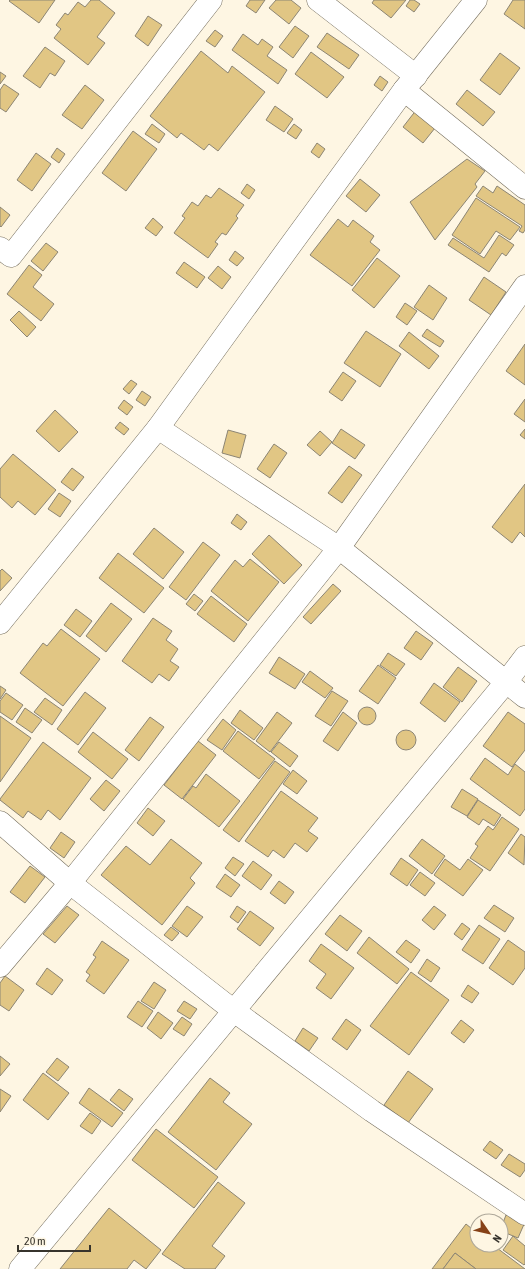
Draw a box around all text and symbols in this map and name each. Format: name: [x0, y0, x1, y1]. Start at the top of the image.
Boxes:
north arrow: [469, 1213, 509, 1253]
scale bar: [18, 1227, 90, 1253]
text: N: [490, 1233, 504, 1245]
text: 20 m: [24, 1234, 46, 1248]

